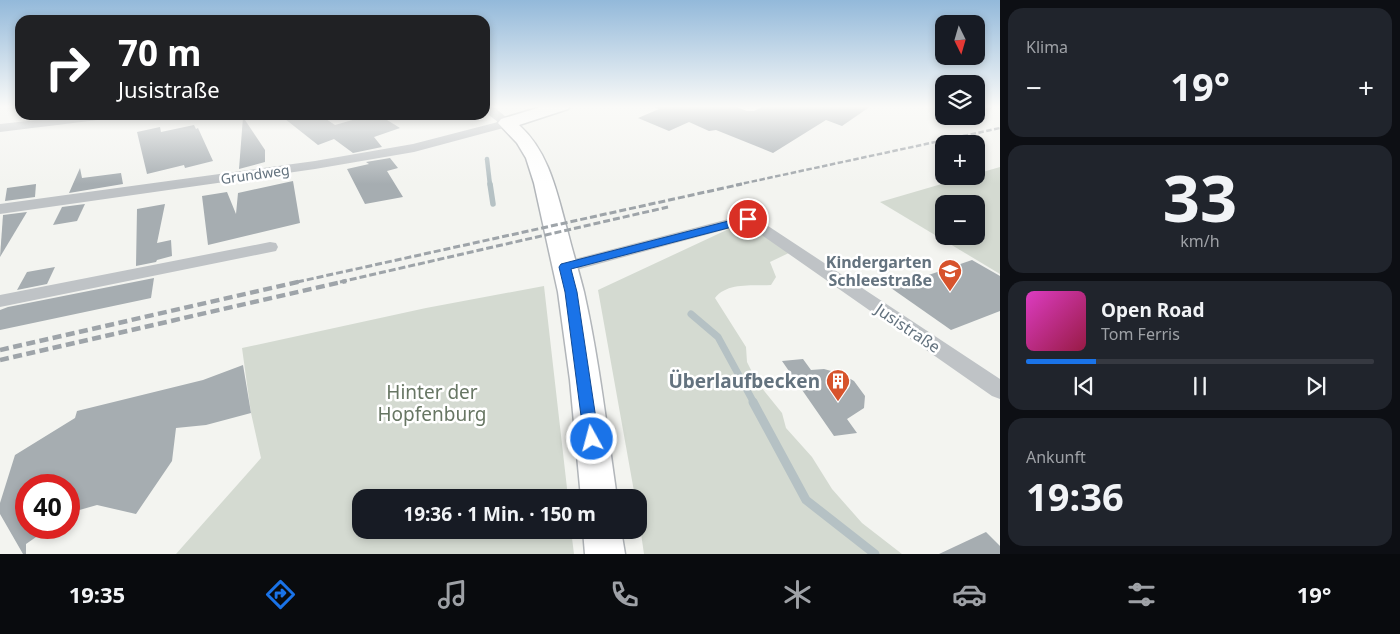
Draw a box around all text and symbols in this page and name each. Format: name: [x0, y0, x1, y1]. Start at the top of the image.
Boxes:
north arrow: [935, 15, 985, 65]
map controls: [935, 15, 985, 245]
text: 70 m: [118, 29, 201, 76]
icon: right: [35, 35, 100, 100]
text: Klima: [1026, 36, 1068, 58]
text: 19°: [1170, 60, 1230, 112]
text: −: [1026, 68, 1042, 106]
text: +: [1358, 68, 1374, 106]
text: Jusistraße: [118, 74, 220, 104]
button: layers: [935, 75, 985, 125]
button: +: [935, 135, 985, 185]
text: 33: [1163, 153, 1237, 241]
street label: Grundweg: [219, 160, 291, 188]
button: −: [935, 195, 985, 245]
pin: [727, 198, 769, 240]
icon: arrive: [734, 205, 762, 233]
text: km/h: [1180, 230, 1220, 252]
place label: Kindergarten Schleestraße: [826, 251, 932, 291]
school or university icon: Kindergarten Schleestraße: [937, 258, 963, 292]
street label: Jusistraße: [870, 297, 945, 358]
text: Open Road: [1101, 297, 1204, 323]
text: Tom Ferris: [1101, 323, 1180, 345]
place label: Überlaufbecken: [668, 368, 820, 394]
building icon: Überlaufbecken: [825, 368, 851, 402]
icon: previous: [1070, 372, 1098, 400]
icon: pause: [1186, 372, 1214, 400]
icon: next: [1302, 372, 1330, 400]
park label: Hinter der Hopfenburg: [377, 379, 487, 427]
position arrow: [565, 412, 617, 464]
text: Ankunft: [1026, 446, 1086, 468]
text: 19:36: [1026, 470, 1124, 522]
speed limit sign: 40: [15, 474, 80, 539]
text: 19:36 · 1 Min. · 150 m: [403, 501, 596, 527]
icon: directions: [263, 577, 298, 612]
icon: music: [435, 577, 470, 612]
icon: phone: [607, 577, 642, 612]
icon: climate: [780, 577, 815, 612]
icon: car: [952, 577, 987, 612]
icon: filters: [1124, 577, 1159, 612]
text: 19:35: [69, 579, 125, 609]
text: 19°: [1297, 579, 1331, 609]

